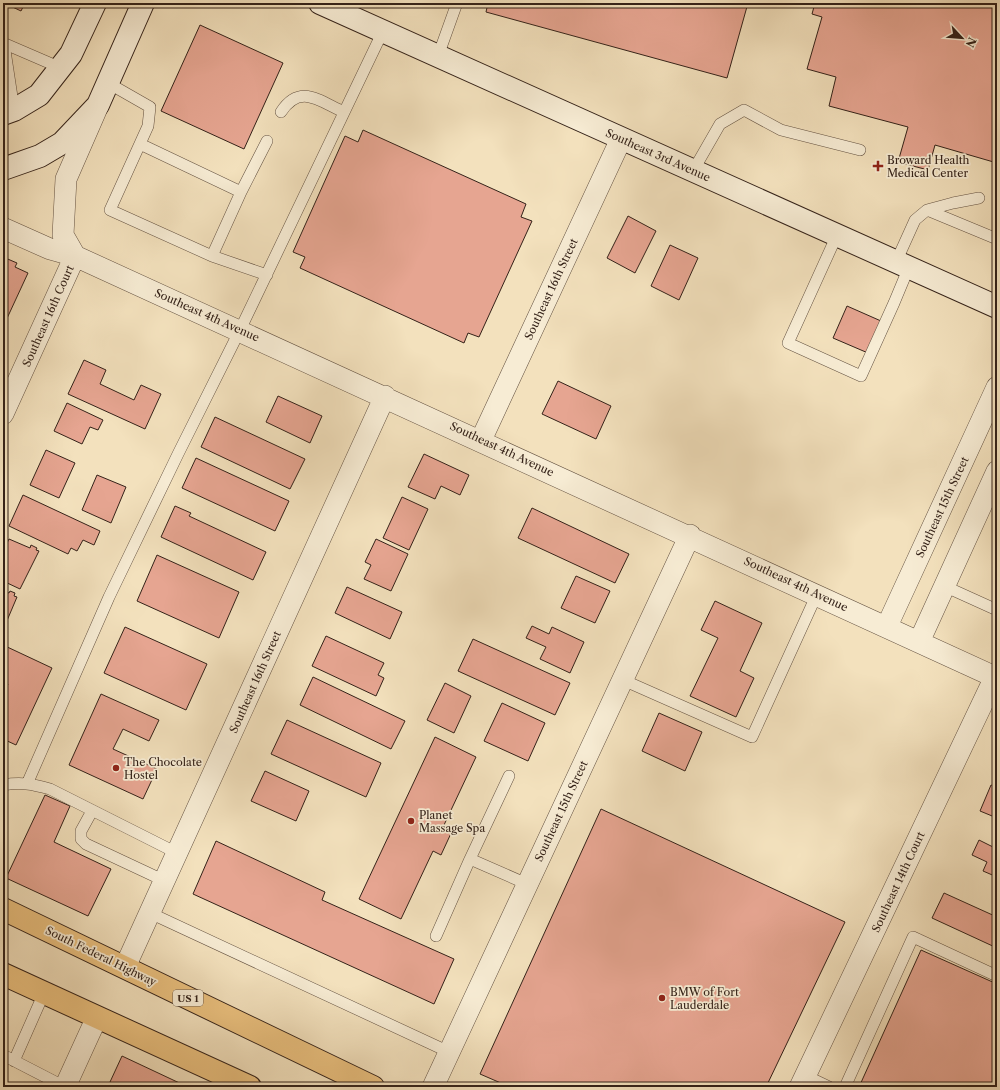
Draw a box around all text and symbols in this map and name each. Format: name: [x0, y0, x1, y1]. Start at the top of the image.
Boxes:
north arrow: [942, 18, 982, 58]
text: N: [962, 35, 979, 50]
street label: Southeast 3rd Avenue: [603, 126, 713, 184]
place label: Broward Health Medical Center: [887, 153, 970, 180]
marker: Broward Health Medical Center: [872, 160, 884, 172]
street label: Southeast 16th Street: [521, 236, 581, 342]
street label: Southeast 16th Court: [19, 263, 77, 369]
street label: Southeast 4th Avenue: [152, 286, 262, 344]
street label: Southeast 4th Avenue: [448, 419, 556, 479]
street label: Southeast 15th Street: [912, 454, 972, 560]
street label: Southeast 4th Avenue: [742, 554, 850, 614]
street label: Southeast 16th Street: [226, 629, 284, 735]
place label: The Chocolate Hostel: [124, 755, 202, 782]
street label: Southeast 15th Street: [531, 758, 591, 864]
marker: The Chocolate Hostel: [111, 763, 121, 773]
place label: Planet Massage Spa: [419, 808, 485, 835]
marker: Planet Massage Spa: [406, 816, 416, 826]
street label: Southeast 14th Court: [868, 829, 928, 935]
street label: South Federal Highway: [43, 923, 160, 989]
place label: BMW of Fort Lauderdale: [670, 985, 739, 1012]
road number: US 1: [173, 990, 203, 1006]
marker: BMW of Fort Lauderdale: [657, 993, 667, 1003]

